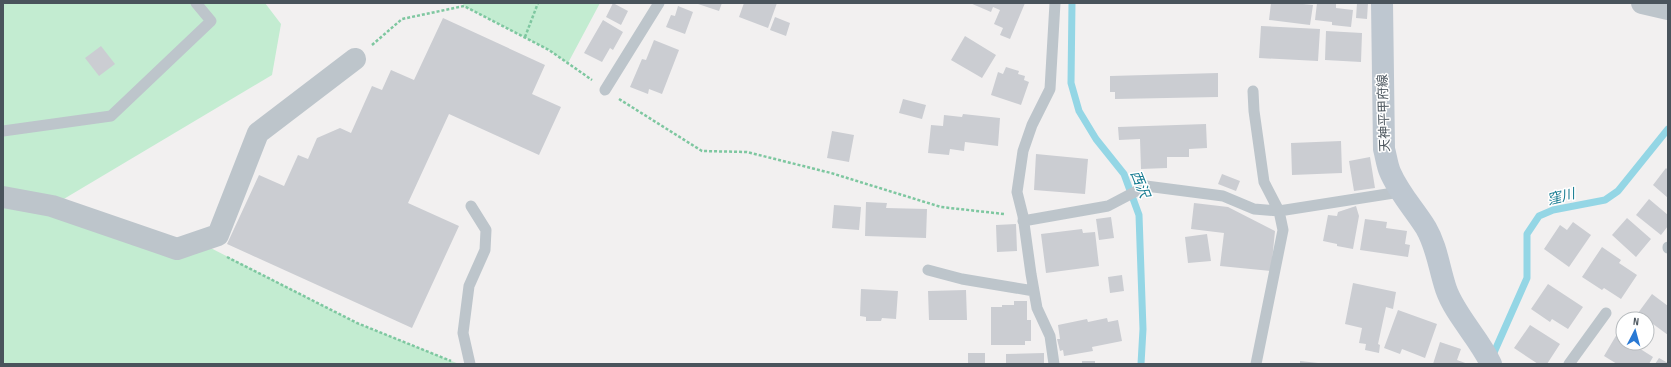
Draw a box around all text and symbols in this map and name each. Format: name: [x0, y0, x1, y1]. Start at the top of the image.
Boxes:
street label: 天神平甲府線: [1375, 74, 1393, 152]
water label: 西沢: [1127, 168, 1154, 202]
water label: 窪川: [1545, 185, 1579, 209]
north arrow: [1615, 311, 1655, 351]
text: N: [1632, 315, 1640, 328]

